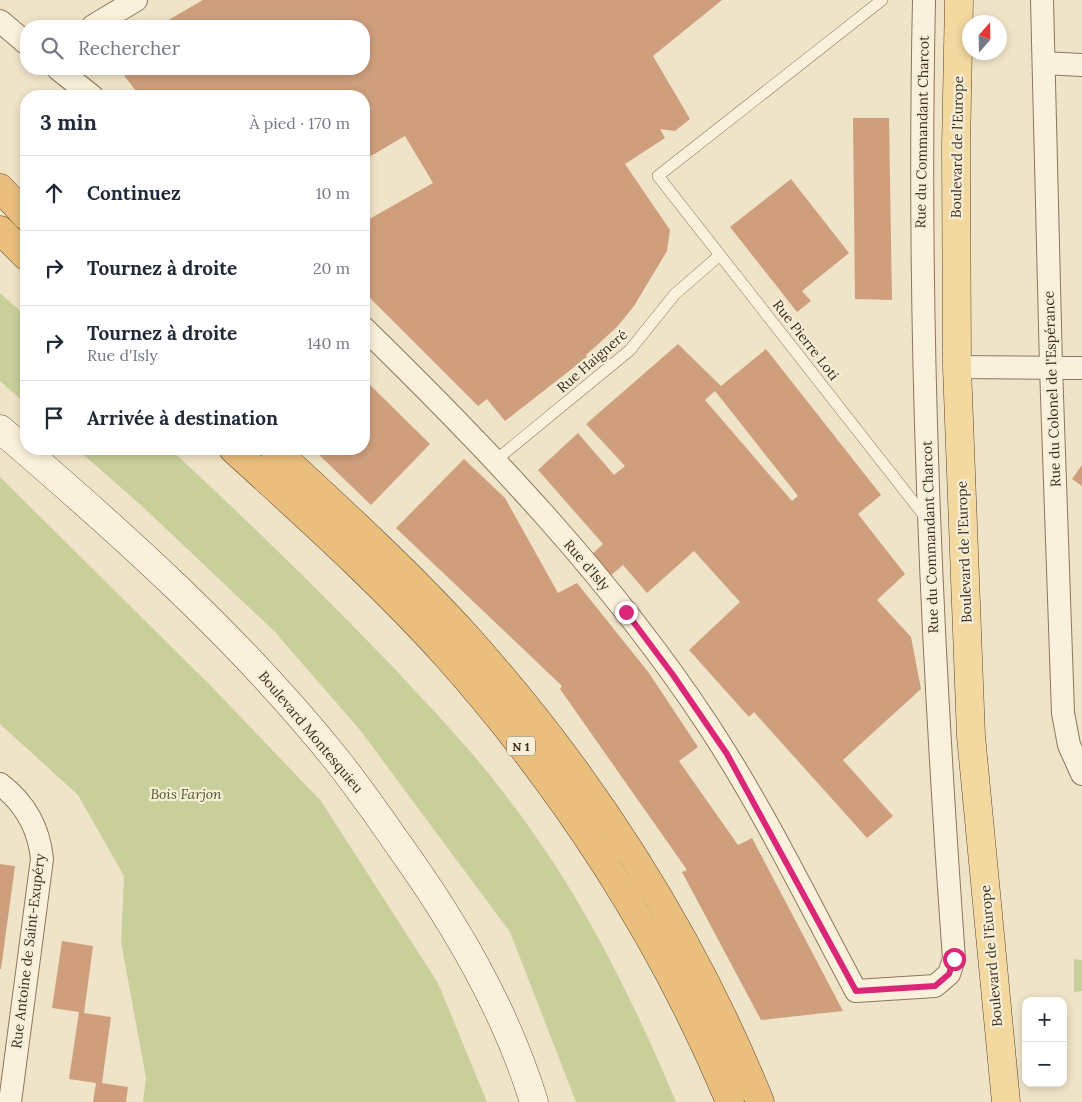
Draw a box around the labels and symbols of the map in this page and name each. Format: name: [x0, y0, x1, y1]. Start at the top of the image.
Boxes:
north arrow: [962, 15, 1007, 60]
street label: Rue du Commandant Charcot: [911, 35, 933, 229]
street label: Boulevard de l'Europe: [947, 75, 967, 218]
street label: Rue du Colonel de l'Espérance: [1040, 290, 1064, 488]
street label: Rue Pierre Loti: [769, 296, 843, 384]
street label: Rue Haigneré: [553, 325, 631, 397]
street label: Rue du Commandant Charcot: [918, 440, 942, 634]
street label: Boulevard de l'Europe: [953, 480, 975, 623]
street label: Rue d'Isly: [560, 536, 614, 595]
route end: [615, 601, 638, 624]
street label: Boulevard Montesquieu: [255, 667, 367, 797]
road number: N 1: [507, 736, 535, 756]
park label: Bois Farjon: [150, 785, 222, 803]
street label: Rue Antoine de Saint-Exupéry: [7, 852, 49, 1049]
street label: Boulevard de l'Europe: [976, 884, 1006, 1028]
route start: [943, 948, 966, 971]

